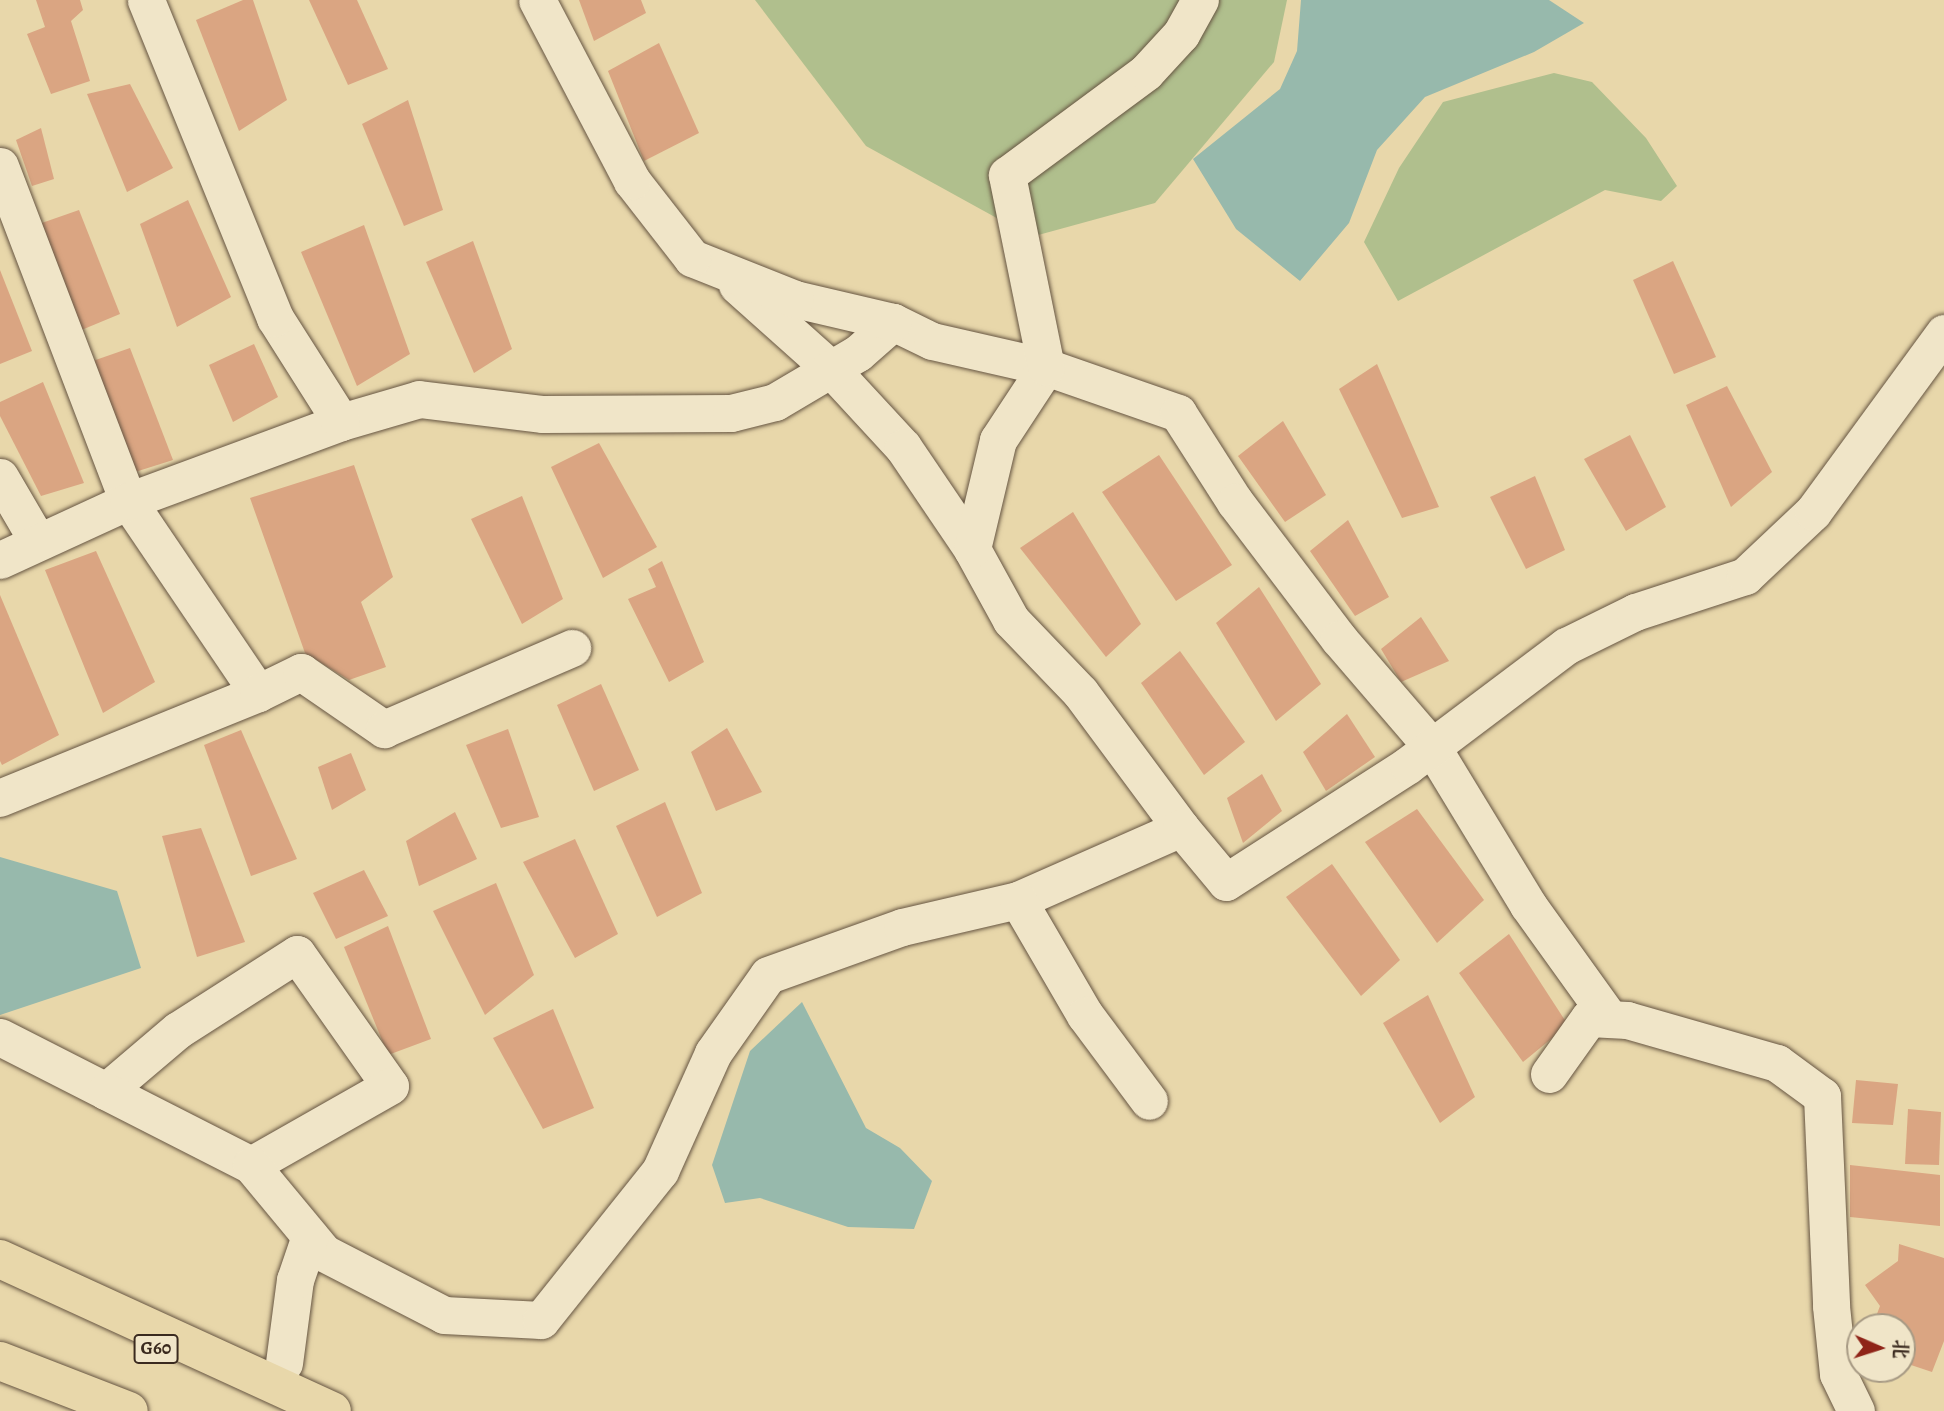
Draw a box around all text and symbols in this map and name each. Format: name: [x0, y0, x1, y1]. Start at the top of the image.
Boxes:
north arrow: [1846, 1313, 1916, 1383]
road number: G60: [133, 1334, 179, 1364]
text: 北: [1886, 1339, 1913, 1359]

